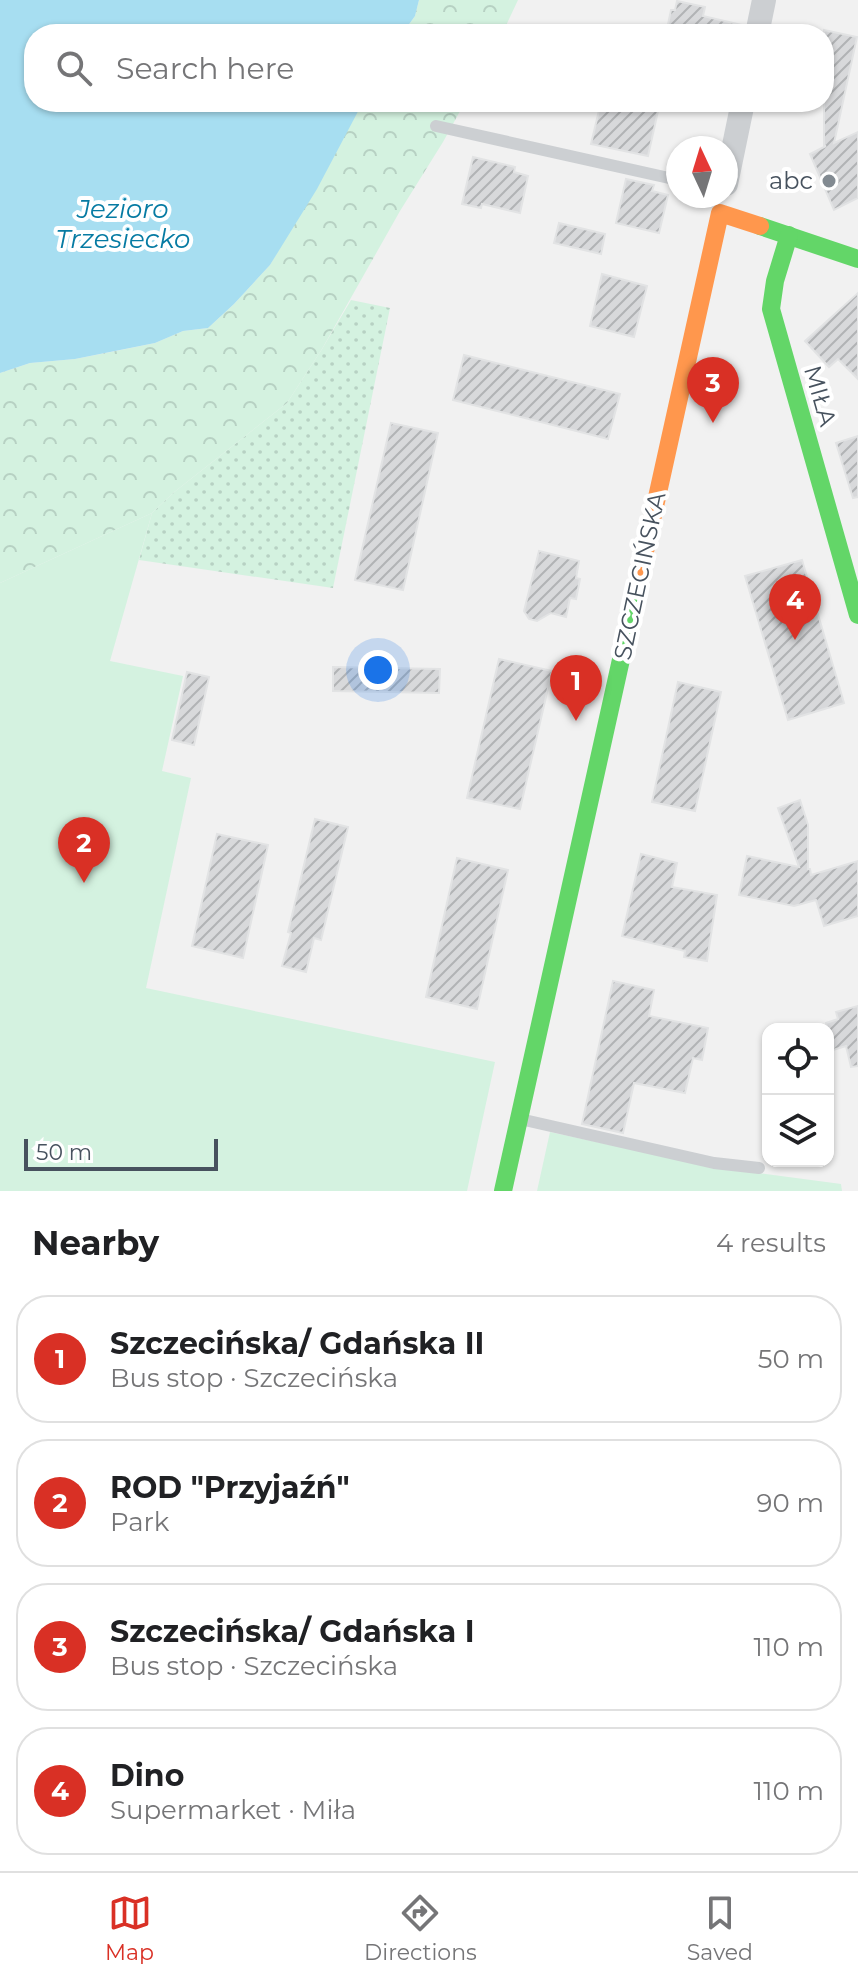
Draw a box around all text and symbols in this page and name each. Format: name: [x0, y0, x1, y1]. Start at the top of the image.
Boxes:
search box: [24, 24, 834, 112]
icon: search: [52, 46, 96, 90]
text: Search here: [116, 50, 294, 87]
north arrow: [666, 136, 738, 208]
place label: abc: [769, 166, 813, 195]
marker: abc: [820, 172, 838, 190]
water label: Jezioro Trzesiecko: [56, 193, 190, 255]
pin: 3: [687, 357, 739, 423]
street label: MIŁA: [798, 362, 843, 430]
street label: SZCZECIŃSKA: [608, 488, 672, 663]
pin: 4: [769, 574, 821, 640]
your location: [358, 650, 398, 690]
pin: 1: [550, 655, 602, 721]
pin: 2: [58, 817, 110, 883]
map controls: [762, 1023, 834, 1167]
button: locate: [762, 1023, 834, 1095]
button: layers: [762, 1095, 834, 1167]
scale bar: [24, 1135, 218, 1171]
text: 50 m: [36, 1139, 92, 1166]
text: Nearby: [32, 1222, 159, 1264]
text: 4 results: [716, 1227, 826, 1259]
text: Szczecińska/ Gdańska II: [110, 1325, 484, 1362]
text: 1: [55, 1343, 65, 1375]
text: 50 m: [758, 1343, 824, 1375]
text: Bus stop · Szczecińska: [110, 1362, 398, 1394]
text: ROD "Przyjaźń": [110, 1469, 350, 1506]
text: 2: [52, 1487, 68, 1519]
text: 90 m: [757, 1487, 824, 1519]
text: Park: [110, 1506, 169, 1538]
text: Szczecińska/ Gdańska I: [110, 1613, 475, 1650]
text: 3: [52, 1631, 68, 1663]
text: 110 m: [754, 1631, 824, 1663]
text: Bus stop · Szczecińska: [110, 1650, 398, 1682]
text: Dino: [110, 1757, 184, 1794]
text: 4: [51, 1775, 69, 1807]
text: 110 m: [754, 1775, 824, 1807]
text: Supermarket · Miła: [110, 1794, 356, 1826]
tab: Map: [105, 1891, 154, 1966]
tab: Directions: [364, 1891, 477, 1966]
tab: Saved: [687, 1891, 753, 1966]

